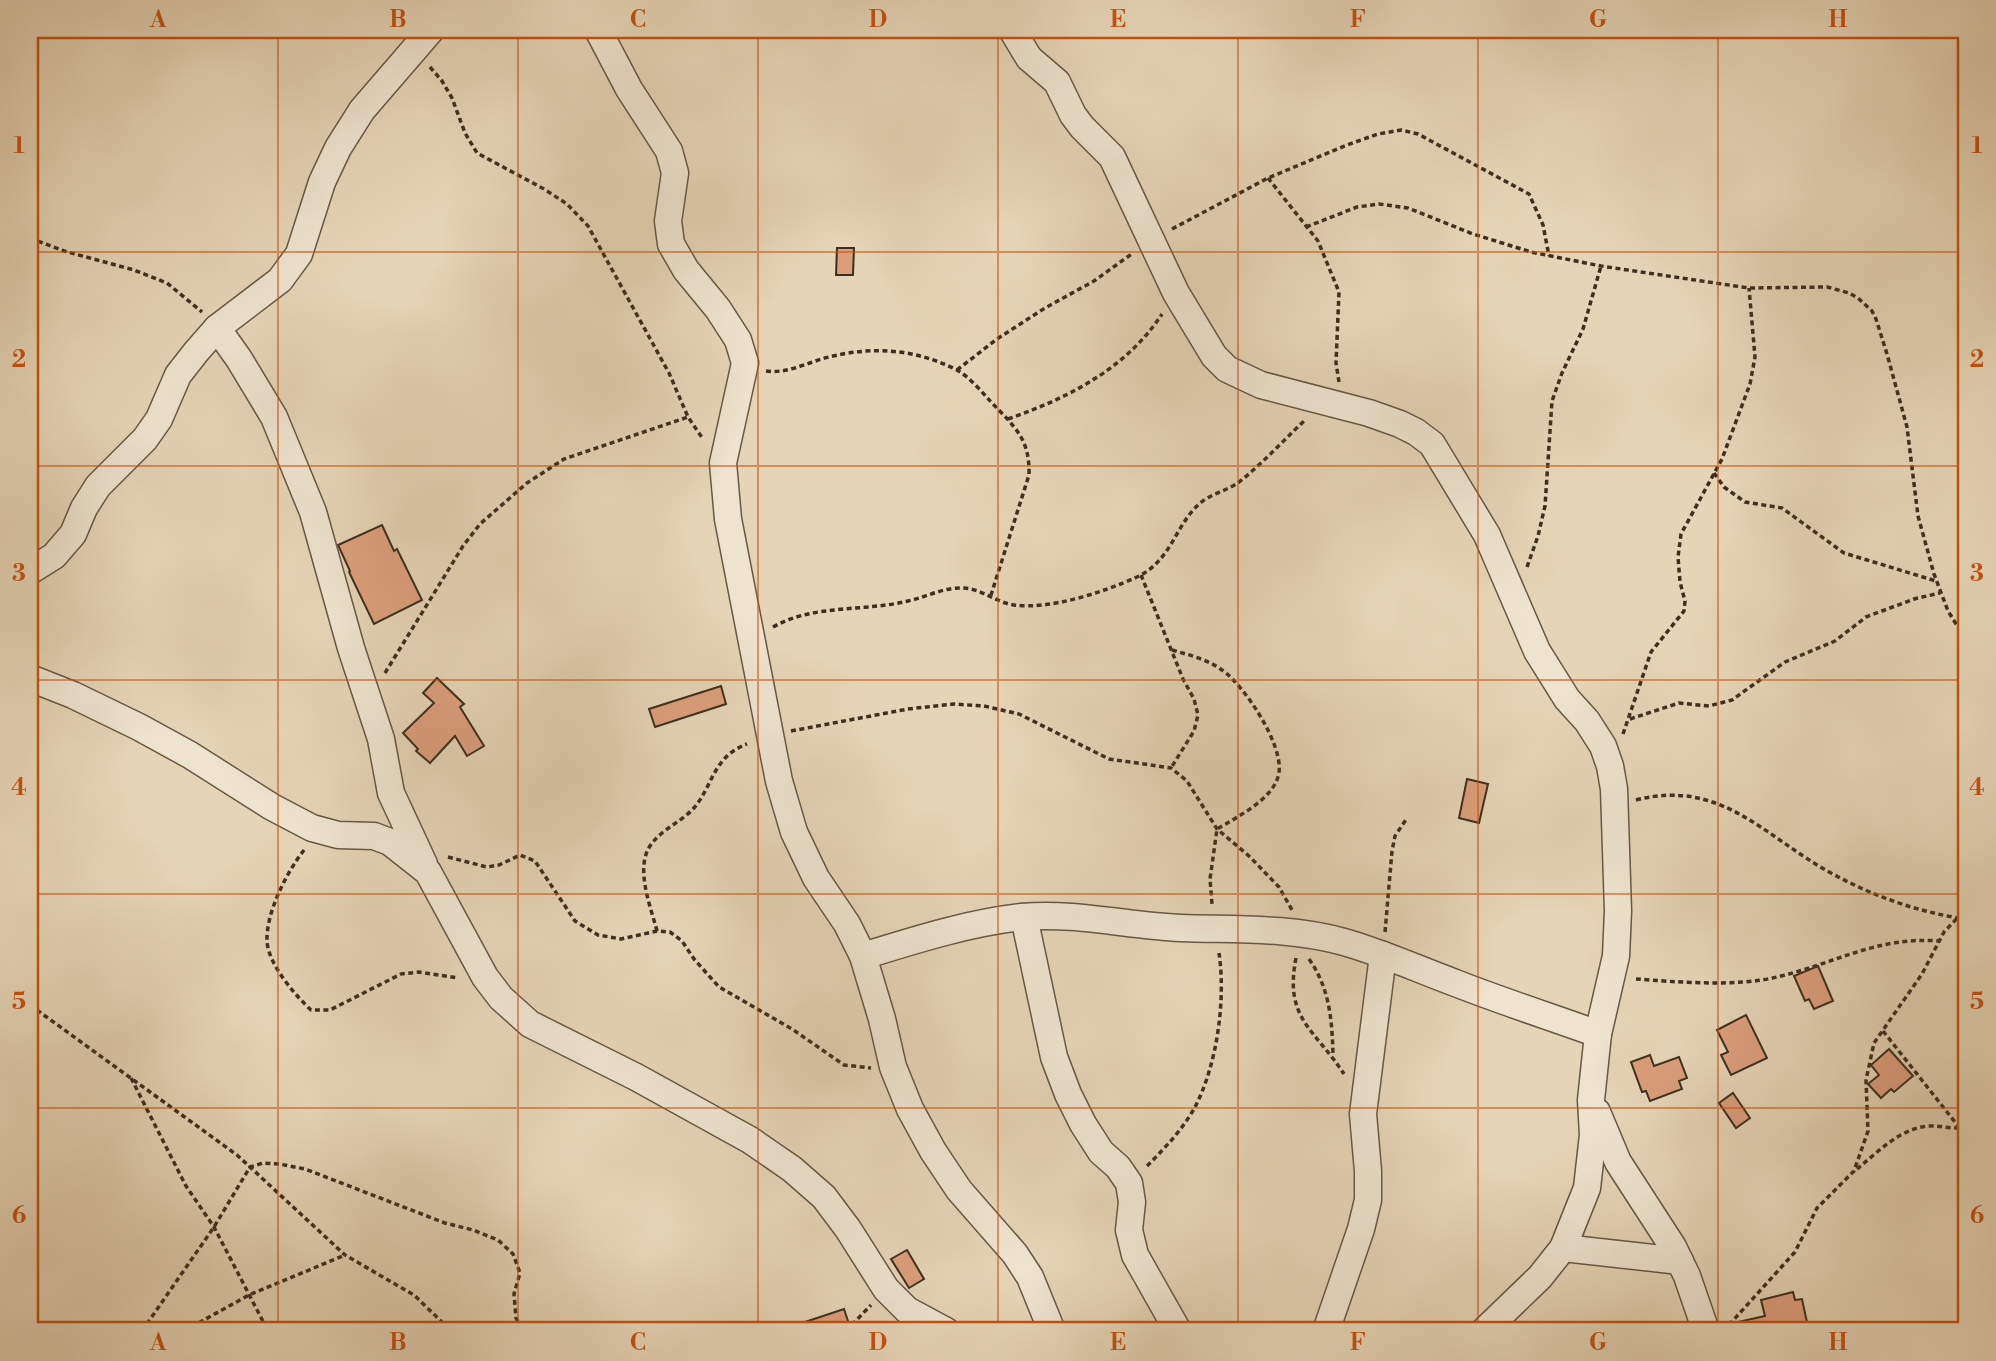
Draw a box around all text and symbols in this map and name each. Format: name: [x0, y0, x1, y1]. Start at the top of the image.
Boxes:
text: A: [149, 6, 167, 34]
text: B: [389, 6, 407, 34]
text: C: [630, 6, 646, 34]
text: D: [869, 6, 887, 34]
text: E: [1110, 6, 1126, 34]
text: F: [1350, 6, 1366, 34]
text: G: [1589, 6, 1607, 34]
text: H: [1829, 6, 1848, 34]
text: 1: [13, 132, 25, 160]
text: 1: [1971, 132, 1983, 160]
text: 2: [12, 346, 26, 374]
text: 2: [1970, 346, 1984, 374]
text: 3: [12, 560, 26, 588]
text: 3: [1970, 560, 1984, 588]
text: 4: [11, 774, 27, 802]
text: 4: [1969, 774, 1985, 802]
text: 5: [12, 988, 26, 1016]
text: 5: [1970, 988, 1984, 1016]
text: 6: [12, 1202, 26, 1230]
text: 6: [1970, 1202, 1984, 1230]
text: A: [149, 1329, 167, 1357]
text: B: [389, 1329, 407, 1357]
text: C: [630, 1329, 646, 1357]
text: D: [869, 1329, 887, 1357]
text: E: [1110, 1329, 1126, 1357]
text: F: [1350, 1329, 1366, 1357]
text: G: [1589, 1329, 1607, 1357]
text: H: [1829, 1329, 1848, 1357]

